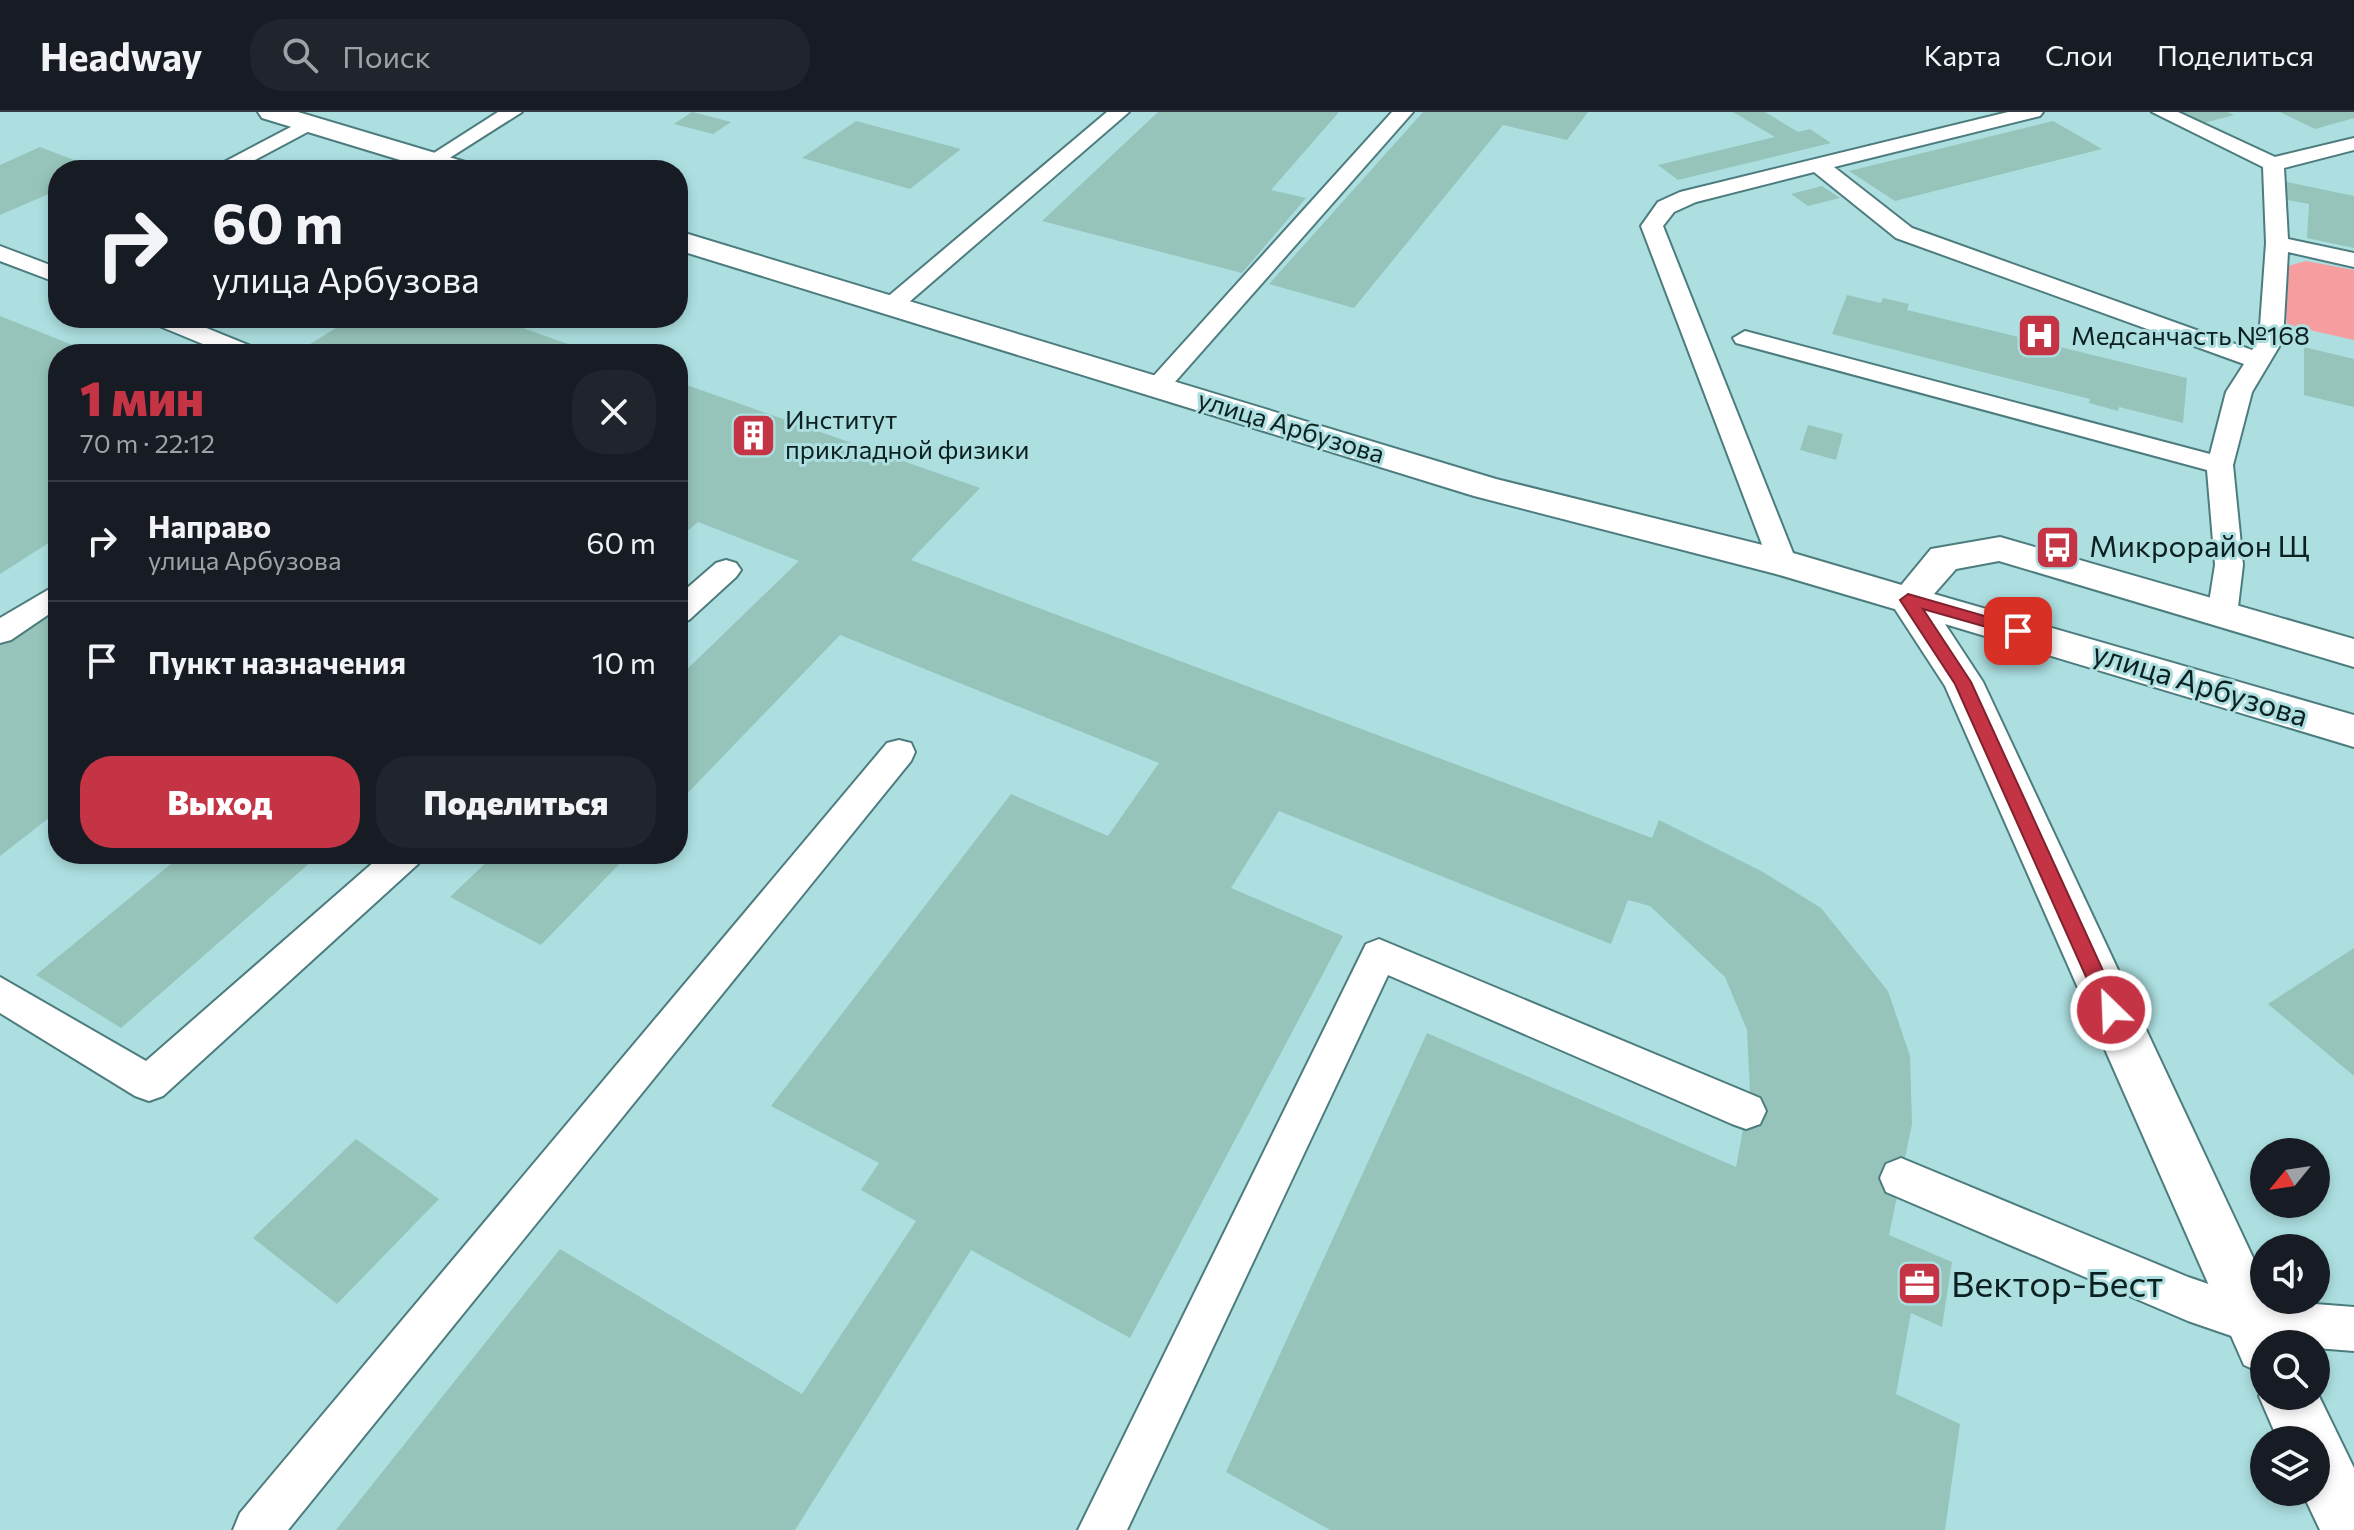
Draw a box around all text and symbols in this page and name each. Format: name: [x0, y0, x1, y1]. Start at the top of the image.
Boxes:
search box: [250, 19, 810, 91]
text: Headway: [40, 32, 202, 79]
icon: search: [278, 33, 322, 77]
text: Поиск: [342, 37, 431, 74]
text: Карта: [1924, 38, 2001, 72]
text: Слои: [2045, 38, 2113, 72]
text: Поделиться: [2157, 38, 2314, 72]
text: 60 m: [212, 187, 343, 256]
icon: right: [80, 192, 184, 296]
text: улица Арбузова: [212, 256, 480, 300]
hospital icon: Медсанчасть №168: [2016, 312, 2064, 360]
place label: Медсанчасть №168: [2071, 319, 2310, 350]
text: 1 мин: [80, 367, 204, 426]
button: close: [572, 370, 656, 454]
street label: улица Арбузова: [1194, 382, 1388, 469]
place label: Институт прикладной физики: [785, 403, 1030, 464]
building icon: Институт прикладной физики: [730, 411, 778, 459]
text: 70 m · 22:12: [80, 427, 215, 458]
text: Направо: [148, 507, 271, 544]
icon: right: [80, 519, 124, 563]
text: 60 m: [586, 523, 656, 560]
bus stop icon: Микрорайон Щ: [2034, 523, 2082, 571]
place label: Микрорайон Щ: [2089, 526, 2310, 563]
text: улица Арбузова: [148, 544, 341, 575]
pin: [1984, 597, 2052, 665]
icon: arrive: [1996, 609, 2040, 653]
street label: улица Арбузова: [2089, 632, 2313, 733]
icon: arrive: [80, 639, 124, 683]
text: Пункт назначения: [148, 643, 406, 680]
text: 10 m: [592, 643, 656, 680]
button: Выход: [80, 756, 360, 848]
button: Поделиться: [376, 756, 656, 848]
position arrow: [2069, 968, 2153, 1052]
north arrow: [2250, 1138, 2330, 1218]
map controls: [2250, 1138, 2330, 1506]
button: sound: [2250, 1234, 2330, 1314]
office icon: Вектор-Бeст: [1896, 1260, 1944, 1308]
place label: Вектор-Бeст: [1951, 1260, 2163, 1304]
button: search: [2250, 1330, 2330, 1410]
button: layers: [2250, 1426, 2330, 1506]

